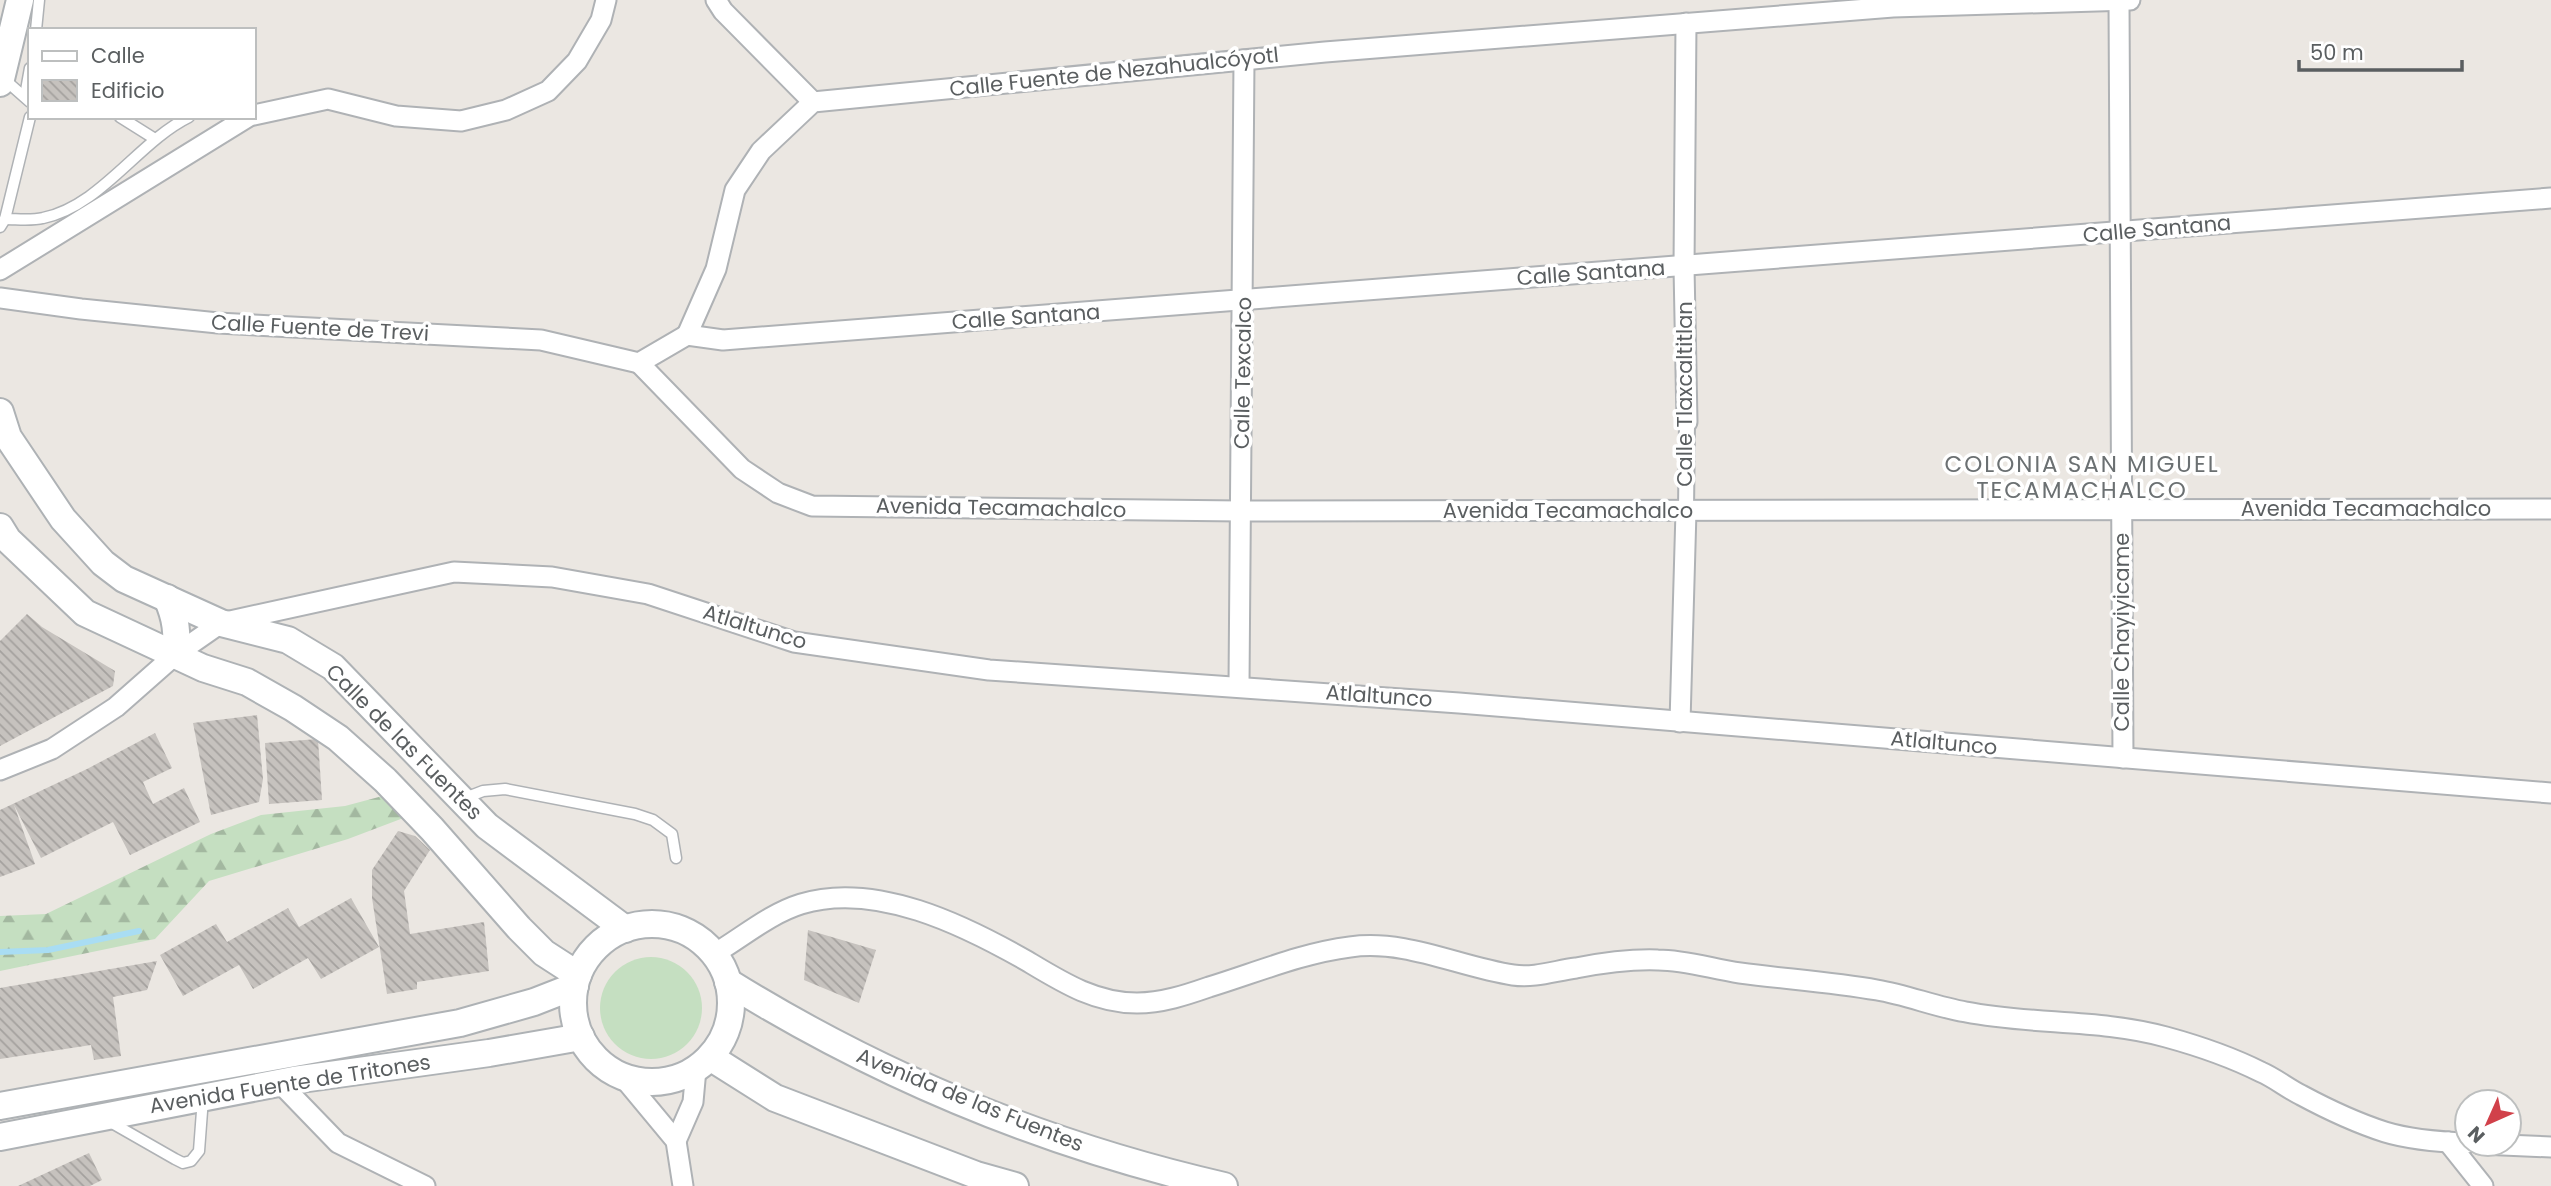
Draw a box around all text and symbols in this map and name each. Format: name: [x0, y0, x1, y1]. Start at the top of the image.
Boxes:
legend: [28, 28, 256, 119]
scale bar: [2299, 28, 2462, 72]
text: 50 m: [2310, 38, 2364, 67]
street label: Calle Fuente de Nezahualcóyotl: [948, 40, 1280, 103]
text: Calle: [91, 41, 145, 70]
text: Edificio: [91, 76, 165, 105]
street label: Calle Santana: [2082, 208, 2232, 249]
street label: Calle Santana: [1516, 253, 1666, 292]
street label: Calle Santana: [951, 297, 1101, 336]
street label: Calle Texcalco: [1227, 297, 1258, 449]
street label: Calle Tlaxcaltitlan: [1670, 301, 1699, 487]
street label: Calle Fuente de Trevi: [210, 307, 430, 348]
district label: COLONIA SAN MIGUEL TECAMACHALCO: [1944, 448, 2220, 506]
street label: Avenida Tecamachalco: [876, 491, 1126, 524]
street label: Avenida Tecamachalco: [2241, 494, 2491, 523]
street label: Avenida Tecamachalco: [1443, 496, 1693, 525]
street label: Calle Chayiyicame: [2107, 533, 2136, 731]
street label: Atlaltunco: [700, 597, 811, 656]
street label: Calle de las Fuentes: [320, 657, 489, 826]
street label: Atlaltunco: [1325, 677, 1433, 714]
street label: Atlaltunco: [1889, 723, 1999, 762]
street label: Avenida de las Fuentes: [852, 1041, 1088, 1158]
street label: Avenida Fuente de Tritones: [147, 1047, 432, 1120]
north arrow: [2453, 1088, 2523, 1158]
text: N: [2462, 1120, 2491, 1149]

